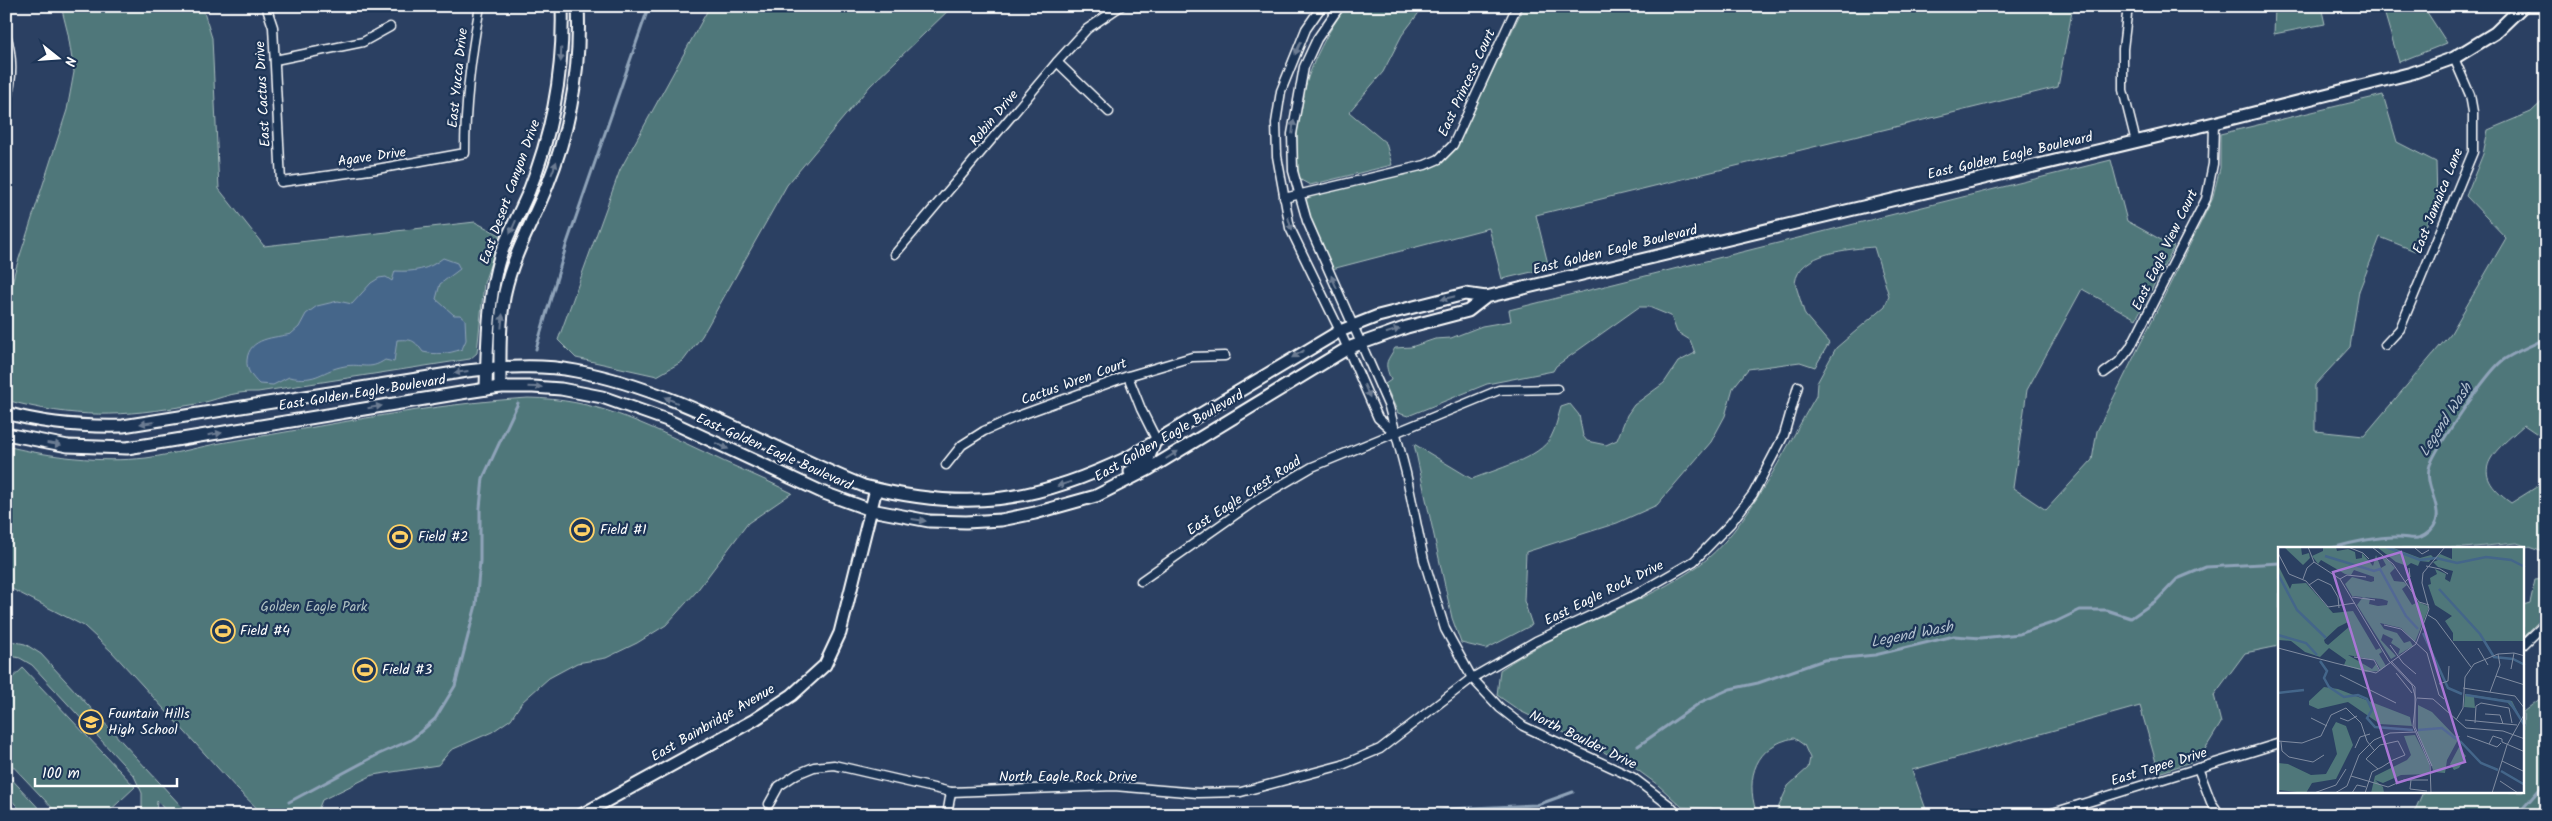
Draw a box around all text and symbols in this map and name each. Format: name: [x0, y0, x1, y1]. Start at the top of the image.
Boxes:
street label: East Princess Court: [1432, 25, 1502, 140]
street label: East Yucca Drive: [442, 26, 474, 129]
north arrow: [32, 32, 82, 82]
street label: East Cactus Drive: [249, 40, 277, 147]
one-way arrow: [1293, 41, 1301, 55]
one-way arrow: [557, 47, 565, 63]
text: N: [58, 54, 81, 69]
street label: Robin Drive: [964, 85, 1025, 151]
street label: East Desert Canyon Drive: [474, 116, 547, 267]
one-way arrow: [1289, 118, 1297, 134]
street label: East Golden Eagle Boulevard: [1925, 126, 2096, 186]
street label: Agave Drive: [336, 141, 408, 173]
street label: East Jamaica Lane: [2407, 144, 2469, 257]
one-way arrow: [550, 160, 558, 175]
street label: East Eagle View Court: [2126, 185, 2204, 314]
one-way arrow: [1286, 216, 1294, 231]
street label: East Golden Eagle Boulevard: [1530, 219, 1701, 281]
one-way arrow: [508, 220, 516, 234]
one-way arrow: [1329, 275, 1337, 289]
one-way arrow: [1441, 294, 1456, 302]
one-way arrow: [498, 313, 506, 329]
one-way arrow: [1386, 327, 1401, 335]
one-way arrow: [1291, 350, 1304, 359]
street label: Cactus Wren Court: [1018, 352, 1131, 411]
one-way arrow: [453, 368, 469, 376]
street label: East Golden Eagle Boulevard: [277, 369, 448, 417]
water label: Legend Wash: [2413, 377, 2480, 462]
one-way arrow: [527, 383, 543, 391]
street label: East Golden Eagle Boulevard: [1090, 384, 1249, 488]
one-way arrow: [1363, 384, 1371, 398]
one-way arrow: [664, 395, 678, 403]
one-way arrow: [368, 402, 384, 410]
street label: East Golden Eagle Boulevard: [692, 408, 857, 497]
one-way arrow: [139, 419, 155, 427]
one-way arrow: [207, 429, 223, 437]
one-way arrow: [46, 440, 62, 448]
one-way arrow: [715, 443, 729, 451]
one-way arrow: [1166, 450, 1179, 459]
street label: East Eagle Crest Road: [1182, 450, 1307, 541]
one-way arrow: [1057, 481, 1072, 488]
one-way arrow: [911, 516, 927, 524]
sports icon: Field #1: [569, 517, 595, 543]
place label: Field #1: [600, 519, 647, 541]
sports icon: Field #2: [387, 524, 413, 550]
place label: Field #2: [418, 526, 468, 548]
inset map: [2278, 547, 2524, 794]
street label: East Eagle Rock Drive: [1540, 554, 1668, 632]
park label: Golden Eagle Park: [261, 596, 368, 618]
water label: Legend Wash: [1869, 615, 1957, 655]
sports icon: Field #4: [210, 618, 236, 644]
place label: Field #4: [240, 620, 290, 642]
sports icon: Field #3: [352, 657, 378, 683]
place label: Field #3: [382, 659, 432, 681]
street label: East Bainbridge Avenue: [647, 678, 780, 768]
place label: Fountain Hills High School: [108, 703, 190, 741]
street label: North Boulder Drive: [1526, 704, 1641, 776]
school or university icon: Fountain Hills High School: [78, 709, 104, 735]
street label: East Tepee Drive: [2108, 742, 2211, 792]
scale bar: [35, 756, 178, 788]
text: 100 m: [42, 762, 80, 786]
street label: North Eagle Rock Drive: [999, 766, 1138, 788]

